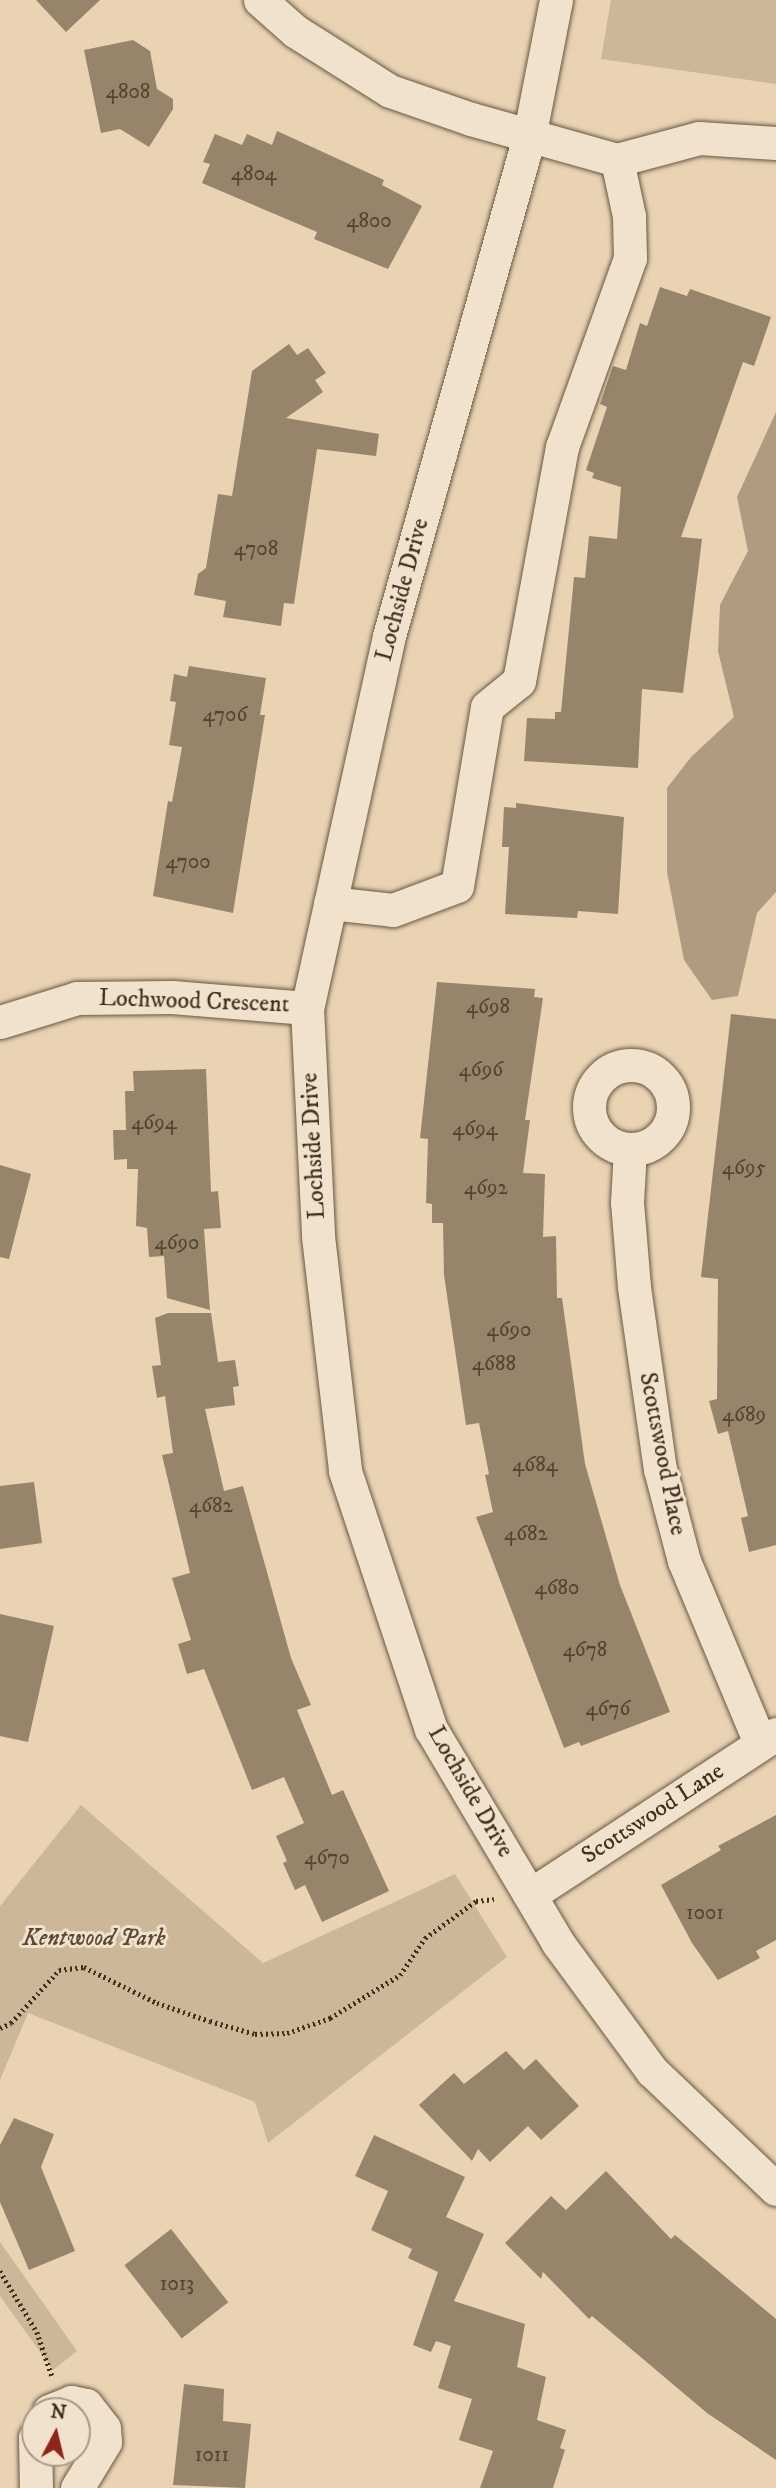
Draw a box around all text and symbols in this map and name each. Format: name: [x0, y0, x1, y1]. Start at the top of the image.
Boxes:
house number: 4808: [106, 79, 150, 105]
house number: 4804: [231, 161, 277, 187]
house number: 4800: [346, 208, 392, 234]
street label: Lochside Drive: [370, 515, 436, 665]
house number: 4708: [234, 536, 278, 562]
house number: 4706: [203, 702, 247, 728]
house number: 4700: [165, 849, 211, 875]
street label: Lochwood Crescent: [98, 984, 290, 1020]
house number: 4698: [466, 994, 510, 1020]
house number: 4696: [459, 1057, 503, 1083]
street label: Lochside Drive: [296, 1072, 332, 1220]
house number: 4694: [131, 1110, 177, 1136]
house number: 4694: [452, 1116, 498, 1142]
house number: 4695: [722, 1155, 766, 1181]
house number: 4692: [464, 1175, 508, 1201]
house number: 4690: [155, 1230, 199, 1256]
house number: 4690: [487, 1317, 531, 1343]
house number: 4688: [472, 1351, 516, 1377]
street label: Scottswood Place: [632, 1370, 692, 1538]
house number: 4689: [722, 1402, 766, 1428]
house number: 4684: [512, 1452, 558, 1478]
house number: 4682: [189, 1493, 233, 1519]
house number: 4682: [504, 1521, 548, 1547]
house number: 4680: [535, 1575, 579, 1601]
house number: 4678: [563, 1637, 607, 1663]
house number: 4676: [586, 1696, 630, 1722]
street label: Lochside Drive: [421, 1721, 519, 1863]
street label: Scottswood Lane: [577, 1757, 729, 1871]
house number: 4670: [304, 1845, 350, 1871]
house number: 1001: [686, 1900, 724, 1926]
park label: Kentwood Park: [22, 1925, 166, 1953]
house number: 1013: [160, 2271, 194, 2297]
north arrow: [21, 2397, 91, 2467]
text: N: [49, 2400, 68, 2425]
house number: 1011: [195, 2442, 229, 2468]

